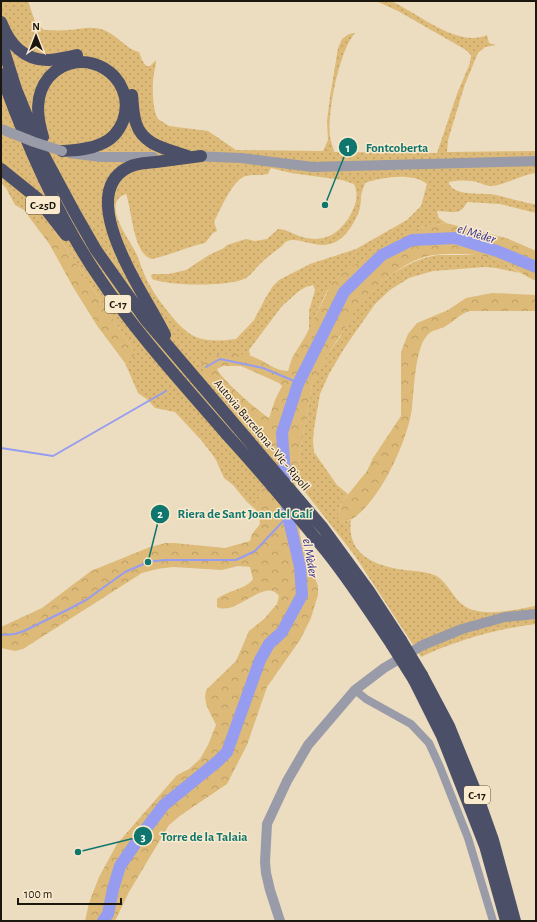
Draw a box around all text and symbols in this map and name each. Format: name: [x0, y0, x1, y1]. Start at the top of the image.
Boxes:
north arrow: [16, 16, 56, 56]
text: N: [32, 21, 40, 32]
callout: Fontcoberta: [338, 135, 436, 160]
text: 1: [346, 142, 350, 154]
text: Fontcoberta: [366, 142, 428, 155]
road number: C-25D: [26, 196, 60, 214]
water label: el Mèder: [456, 222, 498, 247]
road number: C-17: [105, 295, 131, 313]
street label: Autovia Barcelona - Vic - Ripoll: [212, 377, 312, 493]
callout: Riera de Sant Joan del Galí: [150, 501, 320, 526]
text: 2: [157, 508, 163, 520]
text: Riera de Sant Joan del Galí: [178, 508, 313, 521]
water label: el Mèder: [300, 538, 319, 580]
road number: C-17: [464, 786, 490, 804]
callout: Torre de la Talaia: [133, 824, 256, 849]
text: 3: [140, 831, 146, 843]
text: Torre de la Talaia: [160, 831, 248, 844]
scale bar: [18, 880, 121, 906]
text: 100 m: [24, 888, 52, 900]

